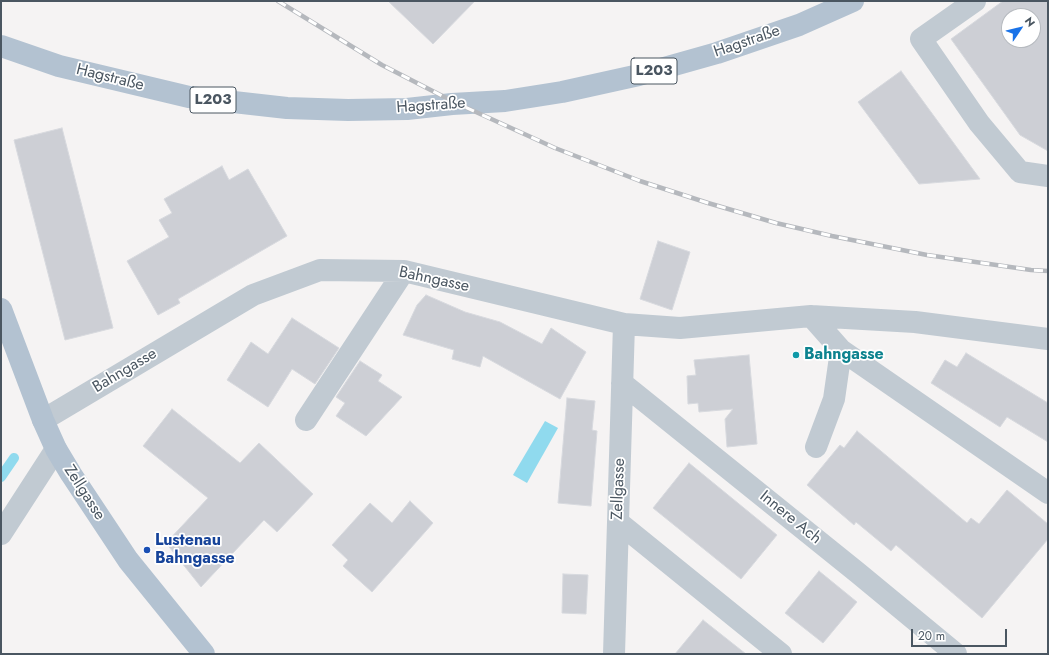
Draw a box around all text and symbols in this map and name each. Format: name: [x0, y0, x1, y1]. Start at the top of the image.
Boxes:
north arrow: [1001, 8, 1041, 48]
text: N: [1021, 14, 1039, 30]
street label: Hagstraße: [711, 22, 783, 62]
road number: L203: [631, 58, 677, 84]
street label: Hagstraße: [74, 60, 146, 96]
road number: L203: [190, 87, 236, 113]
street label: Hagstraße: [396, 94, 466, 118]
street label: Bahngasse: [397, 263, 471, 297]
street label: Bahngasse: [89, 344, 161, 398]
place label: Bahngasse: [804, 345, 884, 365]
marker: Bahngasse: [791, 350, 801, 360]
street label: Zellgasse: [608, 458, 630, 520]
street label: Zellgasse: [59, 462, 109, 524]
street label: Innere Ach: [755, 487, 825, 549]
place label: Lustenau Bahngasse: [155, 531, 235, 569]
marker: Lustenau Bahngasse: [142, 545, 152, 555]
scale bar: [913, 621, 1009, 647]
text: 20 m: [918, 627, 945, 645]

